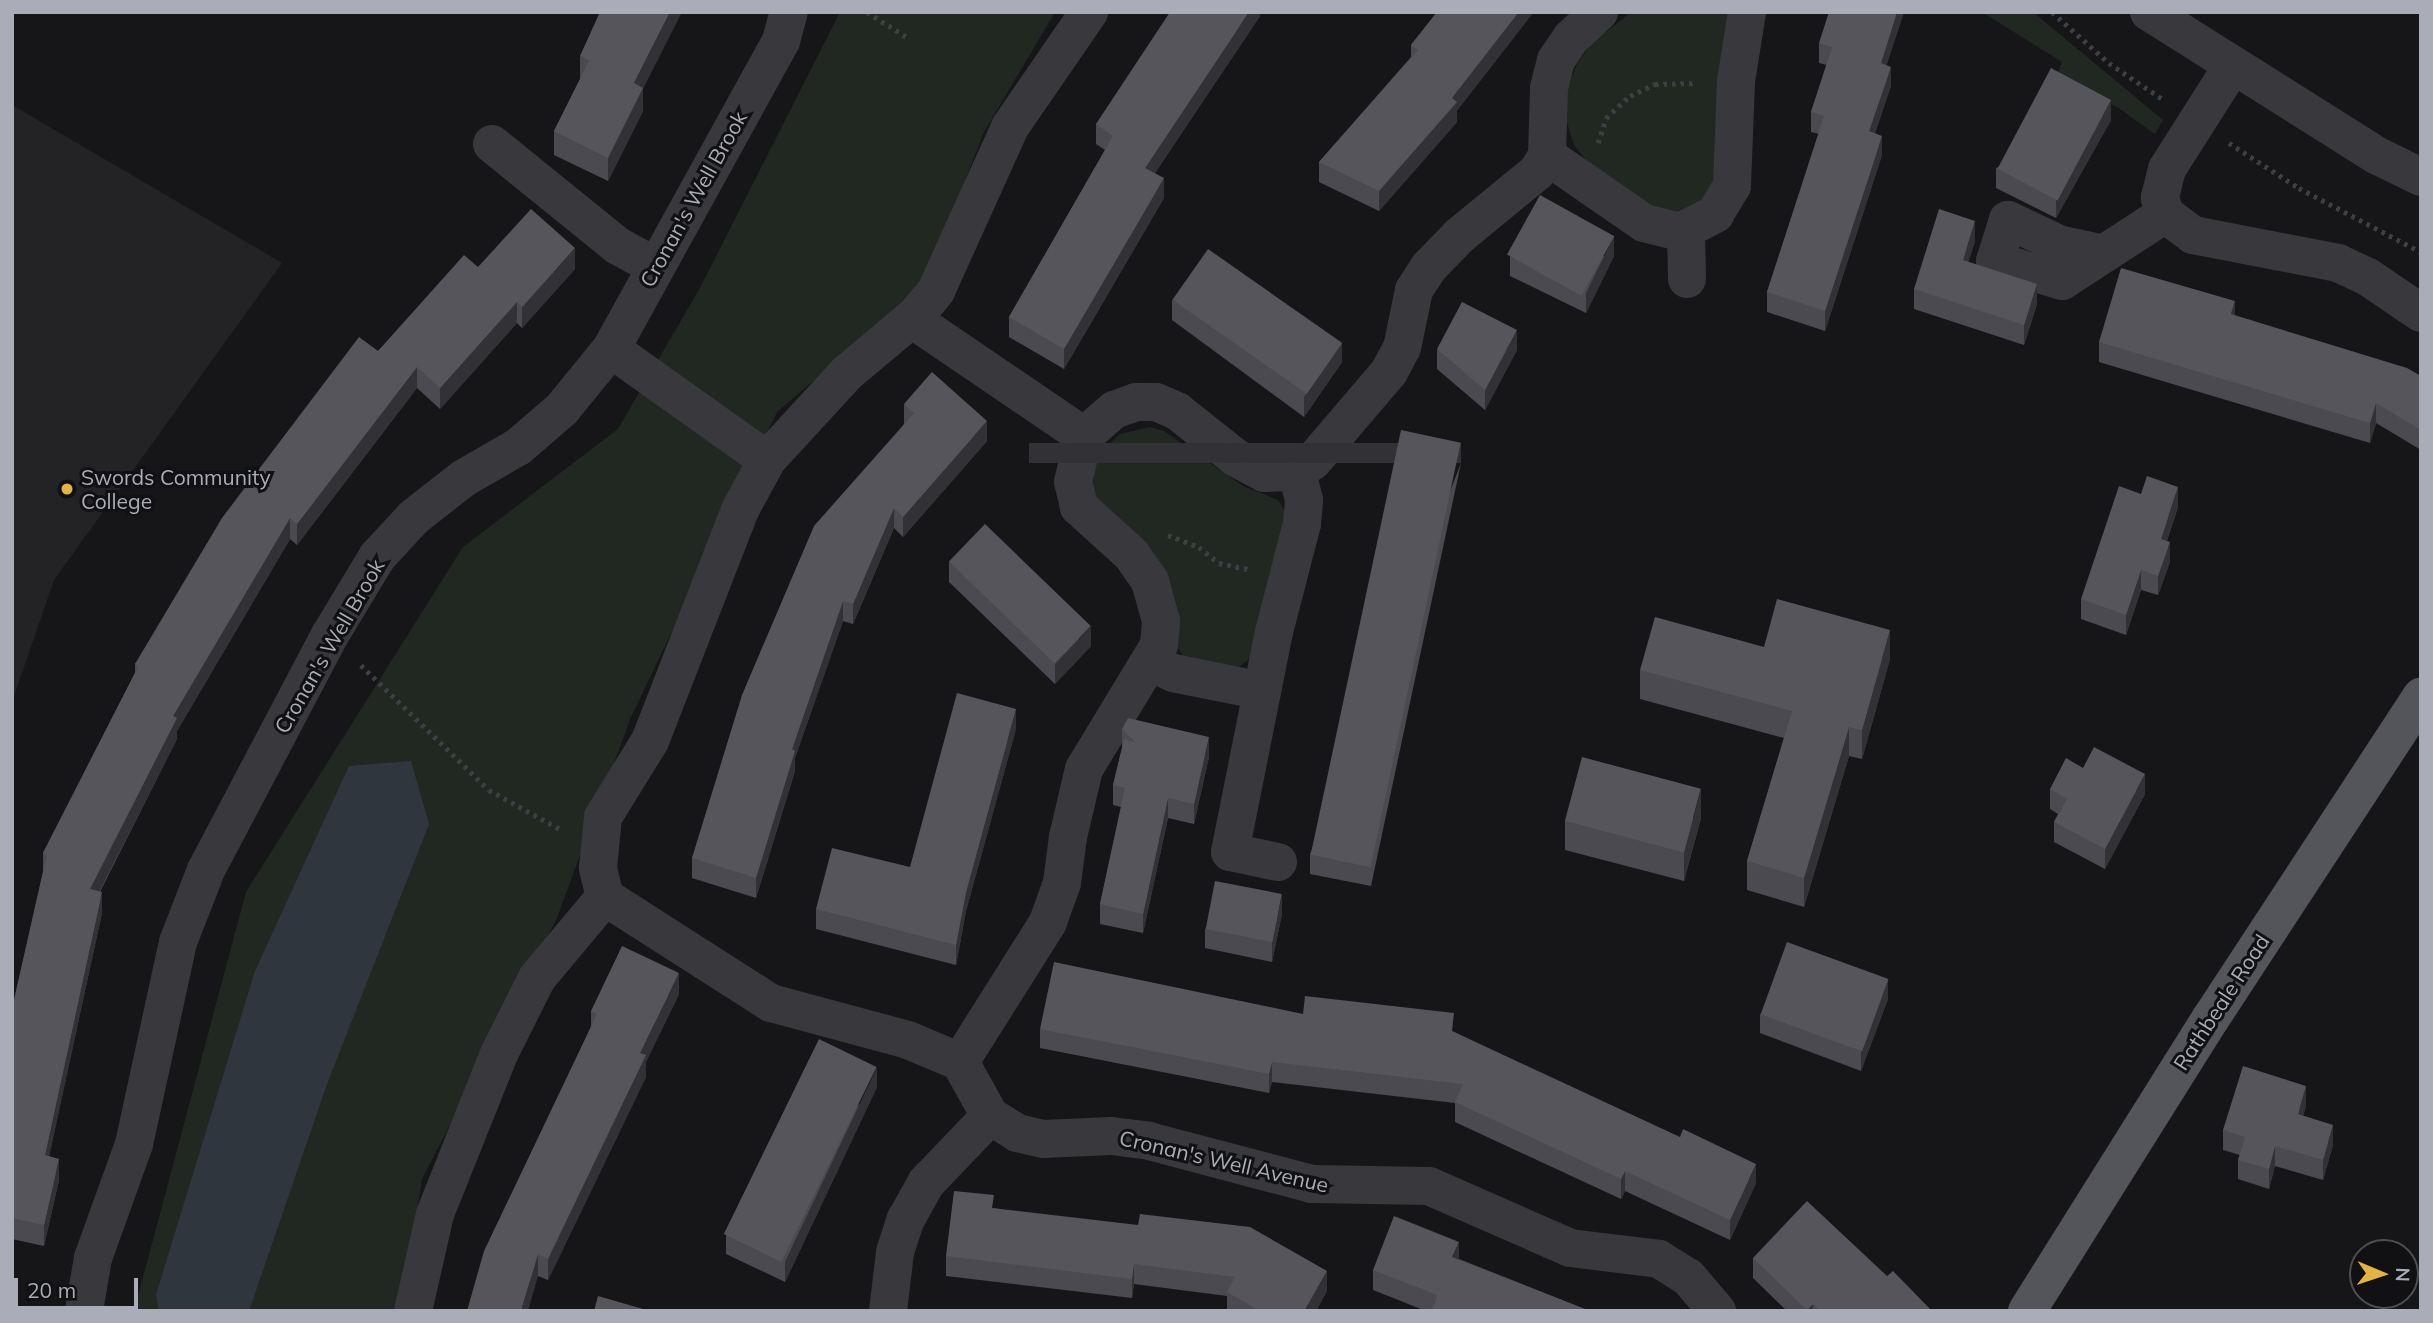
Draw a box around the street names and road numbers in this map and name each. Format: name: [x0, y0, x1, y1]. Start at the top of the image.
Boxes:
street label: Cronan's Well Brook: [634, 107, 752, 291]
street label: Cronan's Well Brook: [269, 554, 389, 738]
street label: Rathbeale Road: [2168, 929, 2274, 1075]
street label: Cronan's Well Avenue: [1117, 1125, 1331, 1197]

